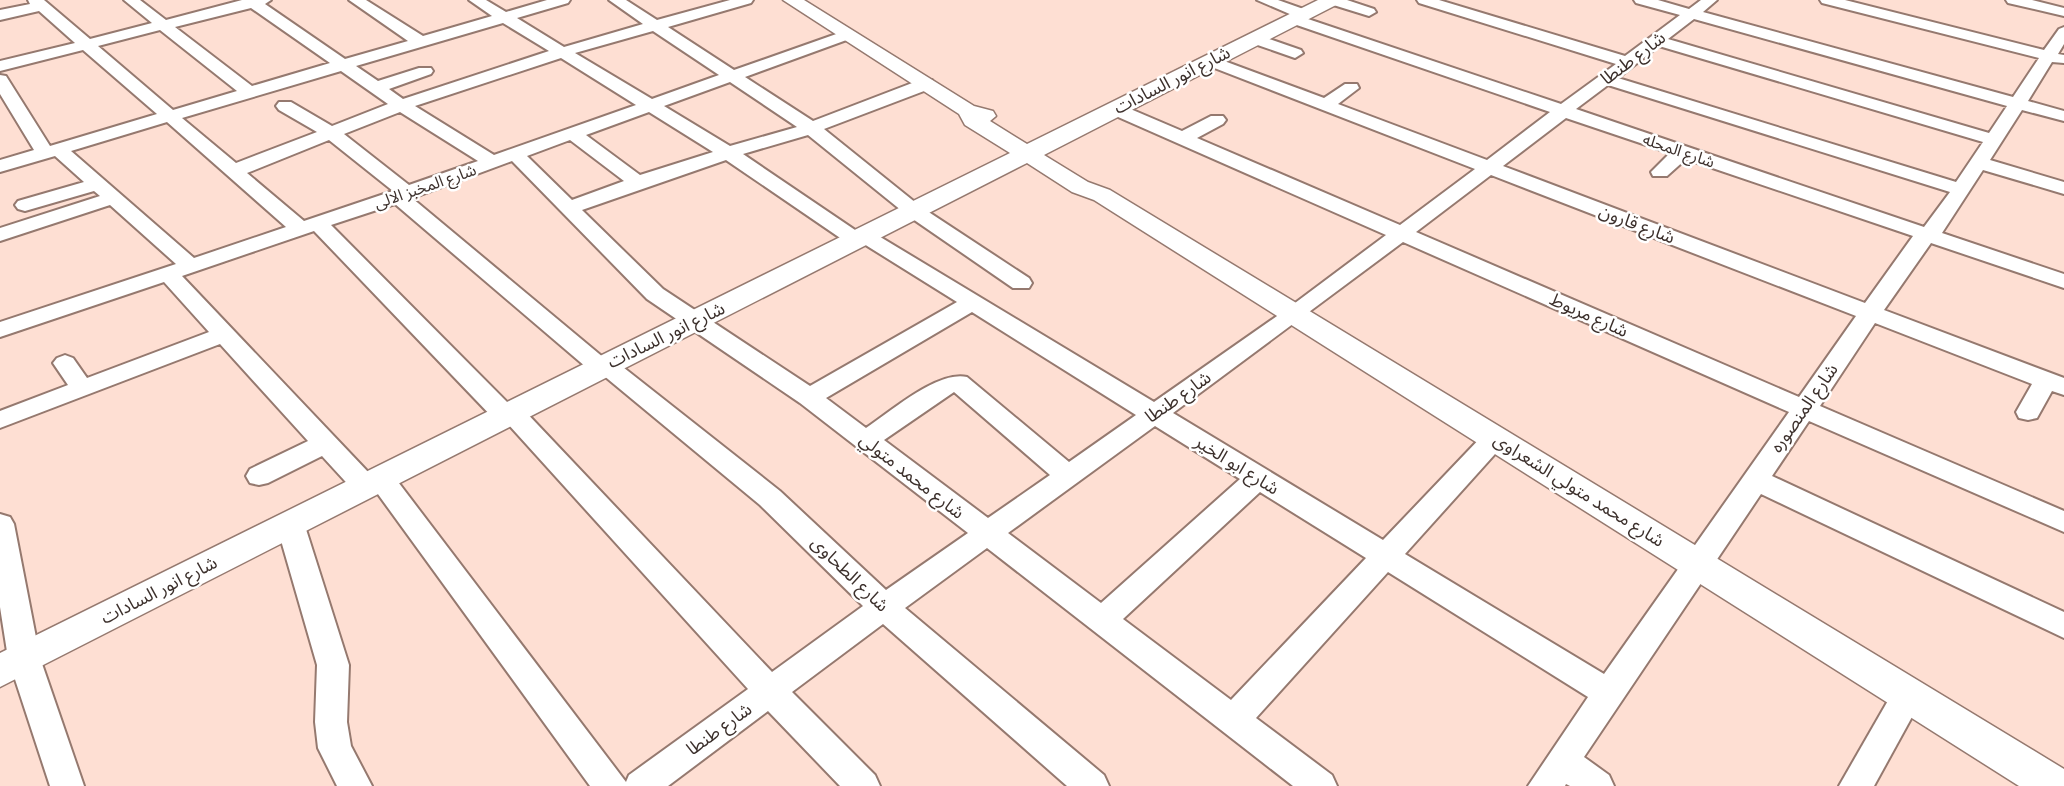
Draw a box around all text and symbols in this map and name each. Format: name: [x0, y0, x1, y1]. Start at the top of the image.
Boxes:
street label: شارع طنطا: [1596, 26, 1672, 92]
street label: شارع انور السادات: [1110, 41, 1235, 121]
street label: شارع المحله: [1639, 129, 1717, 174]
street label: شارع المخبز الالى: [372, 160, 480, 216]
street label: شارع قارون: [1595, 199, 1678, 251]
street label: شارع مريوط: [1545, 288, 1632, 345]
street label: شارع انور السادات: [604, 297, 730, 376]
street label: شارع المنصوره: [1765, 359, 1845, 458]
street label: شارع طنطا: [1141, 366, 1217, 430]
street label: شارع محمد متولي: [853, 428, 969, 526]
street label: شارع محمد متولي الشعراوى: [1488, 428, 1668, 554]
street label: شارع ابو الخير: [1188, 430, 1283, 502]
street label: شارع الطحاوى: [805, 532, 893, 619]
street label: شارع انور السادات: [97, 551, 222, 631]
street label: شارع طنطا: [682, 698, 758, 763]

